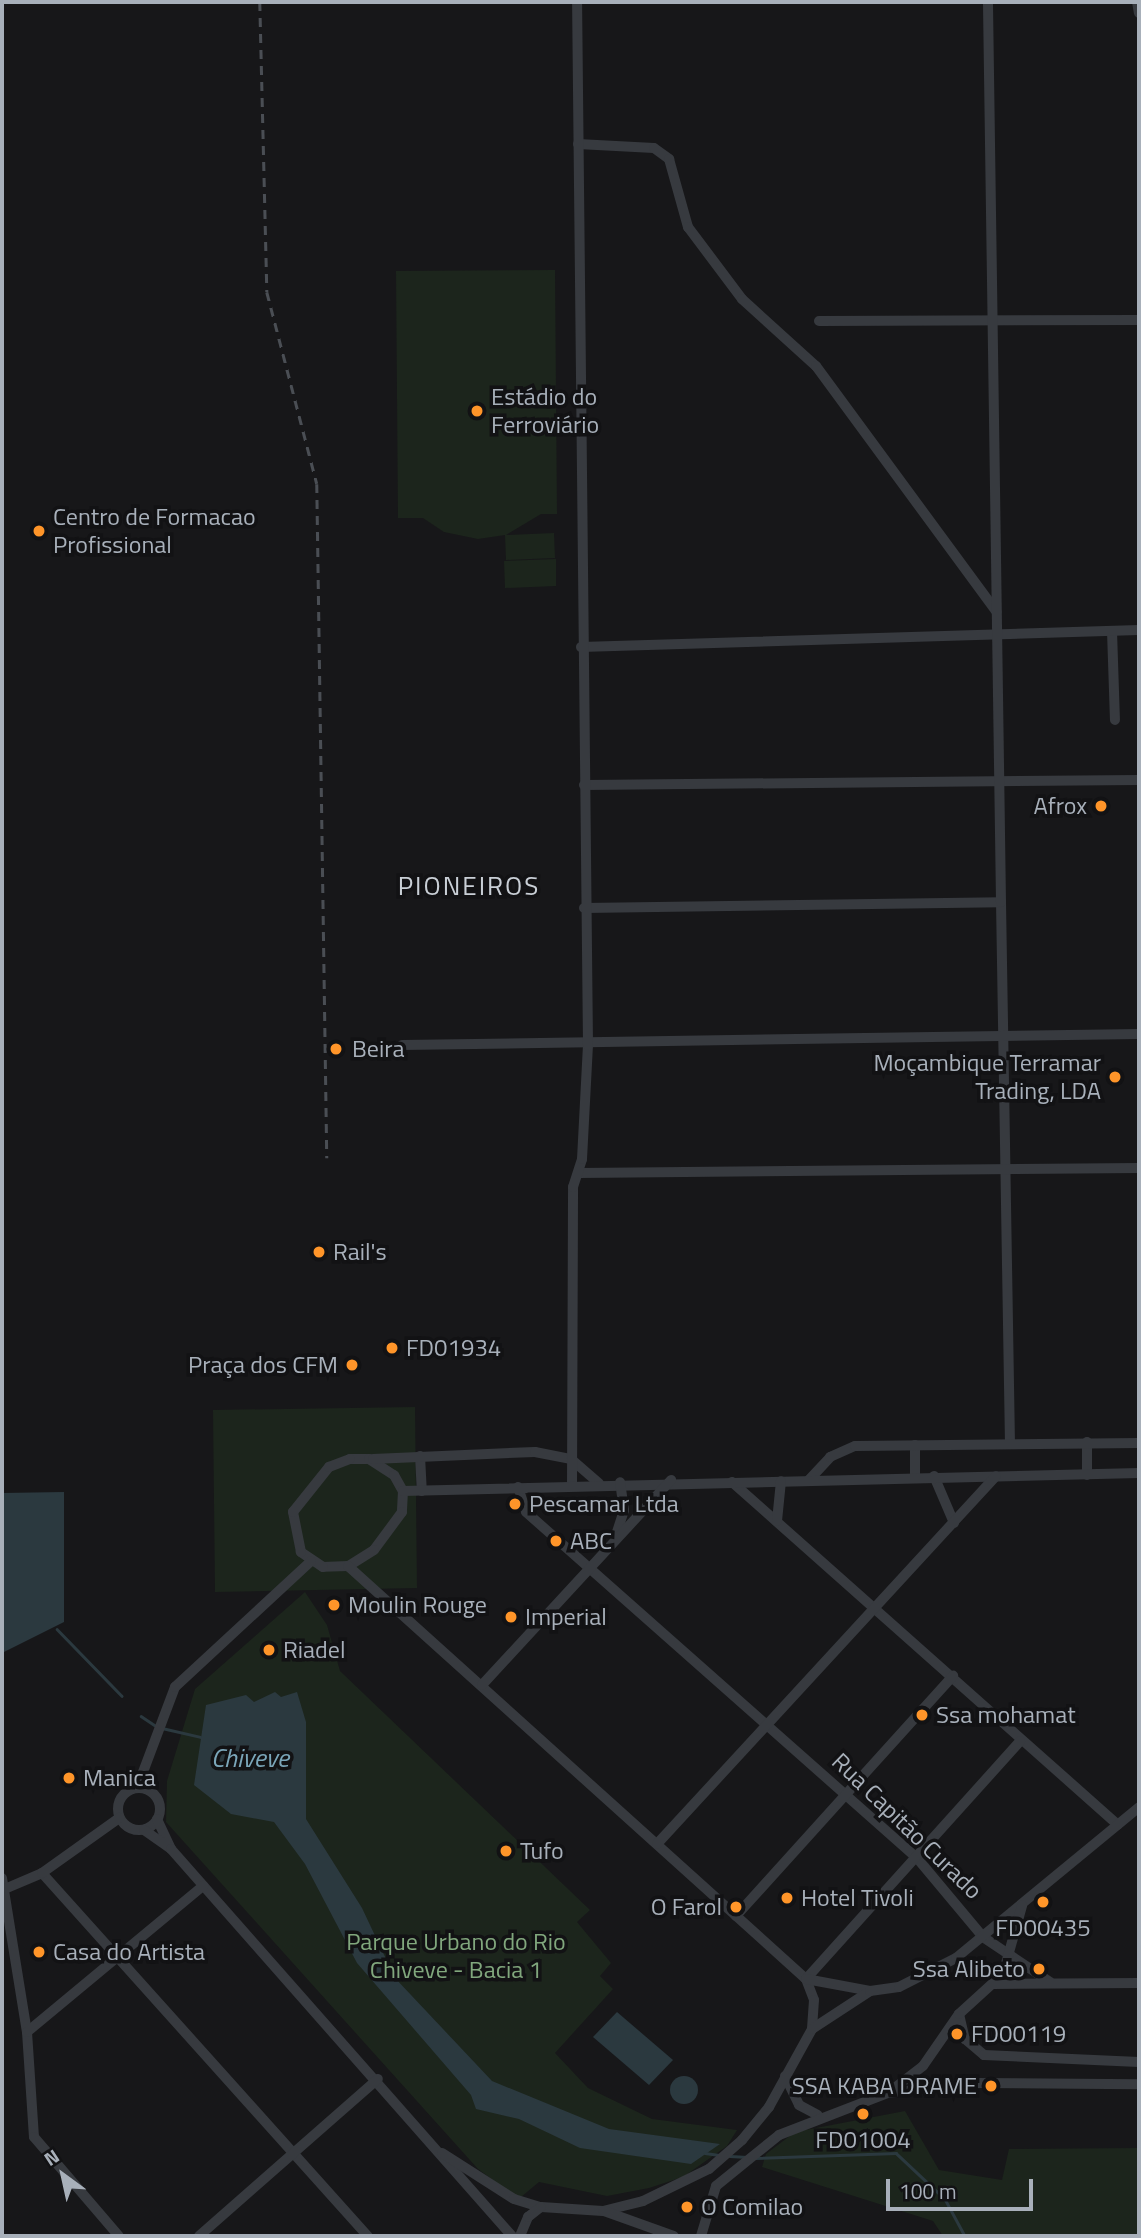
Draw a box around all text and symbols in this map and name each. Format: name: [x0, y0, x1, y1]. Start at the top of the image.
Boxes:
place label: Estádio do Ferroviário: [491, 383, 599, 439]
marker: Estádio do Ferroviário: [469, 403, 485, 419]
place label: Centro de Formacao Profissional: [53, 503, 256, 559]
marker: Centro de Formacao Profissional: [31, 523, 47, 539]
place label: Afrox: [1034, 792, 1087, 820]
marker: Afrox: [1093, 798, 1109, 814]
district label: PIONEIROS: [399, 870, 539, 902]
place label: Beira: [352, 1035, 404, 1063]
marker: Beira: [326, 1039, 346, 1059]
place label: Moçambique Terramar Trading, LDA: [874, 1049, 1101, 1105]
marker: Moçambique Terramar Trading, LDA: [1107, 1069, 1123, 1085]
place label: Rail's: [333, 1238, 387, 1266]
marker: Rail's: [311, 1244, 327, 1260]
place label: FD01934: [406, 1334, 501, 1362]
marker: FD01934: [384, 1340, 400, 1356]
place label: Praça dos CFM: [188, 1351, 338, 1379]
marker: Praça dos CFM: [344, 1357, 360, 1373]
place label: Pescamar Ltda: [529, 1490, 679, 1518]
marker: Pescamar Ltda: [507, 1496, 523, 1512]
place label: ABC: [570, 1527, 612, 1555]
marker: ABC: [548, 1533, 564, 1549]
place label: Moulin Rouge: [348, 1591, 487, 1619]
marker: Moulin Rouge: [326, 1597, 342, 1613]
place label: Imperial: [525, 1603, 607, 1631]
marker: Imperial: [503, 1609, 519, 1625]
place label: Riadel: [283, 1636, 345, 1664]
marker: Riadel: [261, 1642, 277, 1658]
place label: Ssa mohamat: [936, 1701, 1076, 1729]
marker: Ssa mohamat: [914, 1707, 930, 1723]
water label: Chiveve: [211, 1742, 289, 1774]
street label: Rua Capitão Curado: [826, 1747, 988, 1905]
place label: Manica: [83, 1764, 156, 1792]
marker: Manica: [61, 1770, 77, 1786]
place label: Tufo: [520, 1837, 564, 1865]
marker: Tufo: [498, 1843, 514, 1859]
place label: Hotel Tivoli: [801, 1884, 914, 1912]
marker: Hotel Tivoli: [779, 1890, 795, 1906]
place label: O Farol: [651, 1893, 722, 1921]
marker: FD00435: [1035, 1894, 1051, 1910]
marker: O Farol: [728, 1899, 744, 1915]
place label: FD00435: [995, 1914, 1091, 1942]
park label: Parque Urbano do Rio Chiveve - Bacia 1: [346, 1928, 566, 1984]
place label: Casa do Artista: [53, 1938, 205, 1966]
marker: Casa do Artista: [31, 1944, 47, 1960]
place label: Ssa Alibeto: [913, 1955, 1025, 1983]
marker: Ssa Alibeto: [1031, 1961, 1047, 1977]
place label: FD00119: [971, 2020, 1066, 2048]
marker: FD00119: [949, 2026, 965, 2042]
place label: SSA KABA DRAME: [792, 2072, 977, 2100]
marker: SSA KABA DRAME: [983, 2078, 999, 2094]
marker: FD01004: [855, 2106, 871, 2122]
place label: FD01004: [815, 2126, 911, 2154]
north arrow: [28, 2140, 98, 2210]
text: N: [38, 2141, 65, 2173]
scale bar: [889, 2164, 1036, 2208]
text: 100 m: [899, 2175, 956, 2207]
place label: O Comilao: [701, 2193, 803, 2221]
marker: O Comilao: [679, 2199, 695, 2215]

